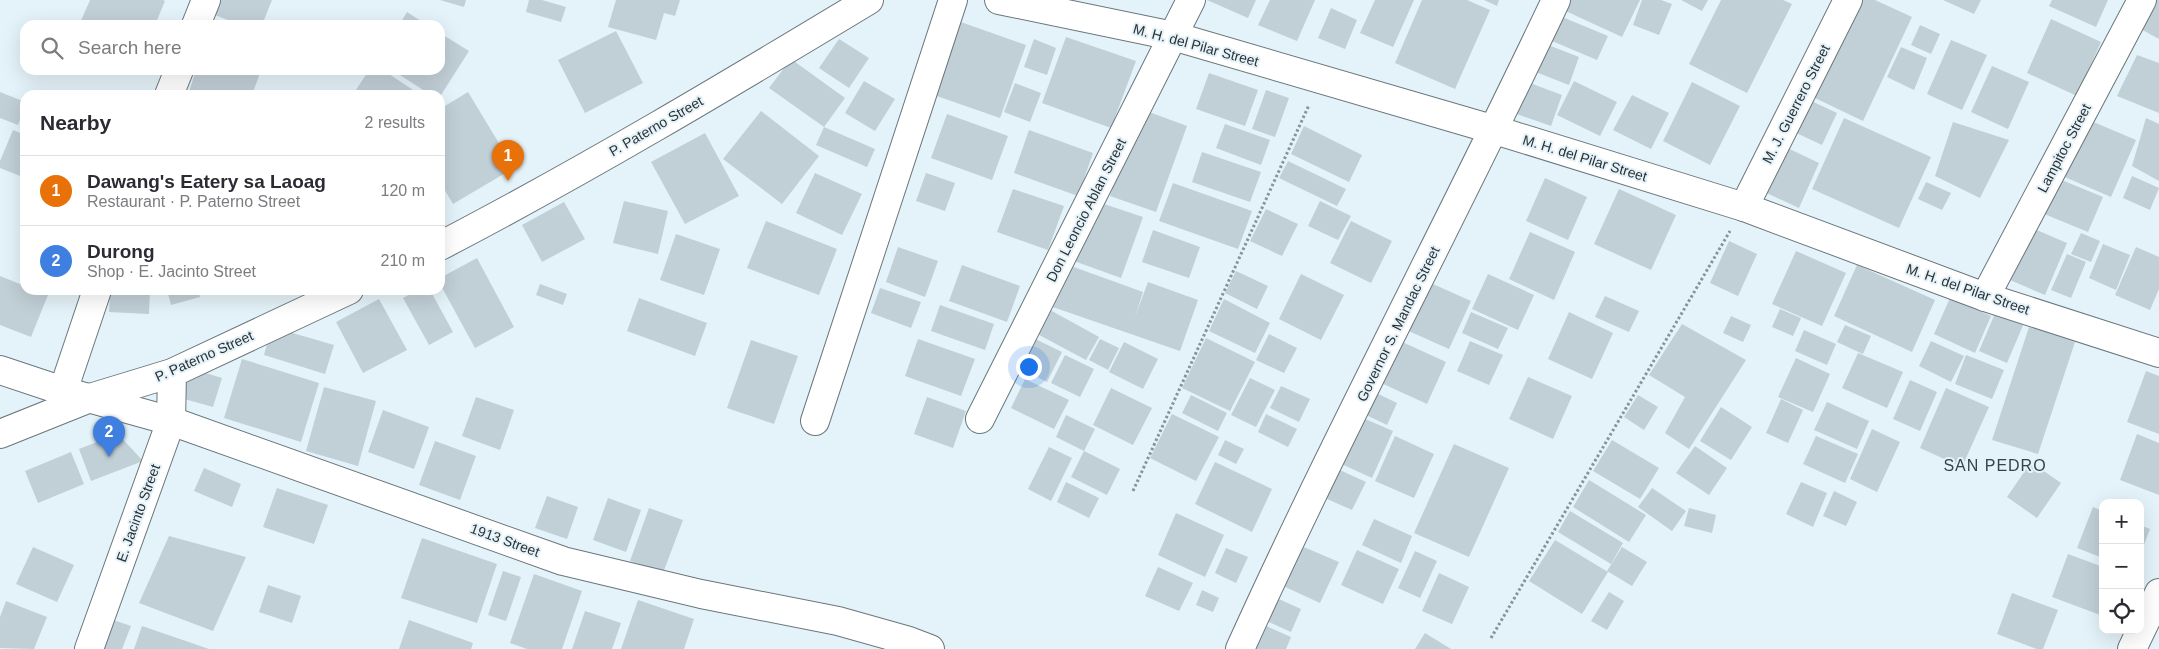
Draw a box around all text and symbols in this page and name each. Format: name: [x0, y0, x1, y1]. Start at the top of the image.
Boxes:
search box: [20, 20, 445, 75]
street label: M. H. del Pilar Street: [1132, 21, 1261, 69]
icon: search: [38, 34, 66, 62]
text: Search here: [78, 37, 182, 58]
street label: M. J. Guerrero Street: [1759, 42, 1833, 166]
street label: P. Paterno Street: [606, 93, 706, 159]
street label: Lampitoc Street: [2034, 101, 2094, 195]
text: Nearby: [40, 111, 111, 134]
text: 2 results: [365, 114, 425, 131]
street label: M. H. del Pilar Street: [1521, 131, 1649, 185]
street label: Don Leoncio Ablan Street: [1043, 136, 1129, 284]
pin: 1: [492, 140, 524, 181]
text: Dawang's Eatery sa Laoag: [87, 171, 326, 192]
text: 1: [52, 182, 60, 199]
text: 120 m: [381, 182, 425, 199]
text: Restaurant · P. Paterno Street: [87, 193, 300, 210]
text: Durong: [87, 241, 155, 262]
street label: Governor S. Mandac Street: [1353, 244, 1443, 404]
text: 2: [52, 252, 60, 269]
text: 210 m: [381, 252, 425, 269]
street label: M. H. del Pilar Street: [1904, 260, 2032, 318]
text: Shop · E. Jacinto Street: [87, 263, 256, 280]
street label: P. Paterno Street: [153, 327, 256, 385]
your location: [1016, 354, 1042, 380]
pin: 2: [93, 416, 125, 457]
district label: SAN PEDRO: [1943, 457, 2047, 474]
street label: E. Jacinto Street: [113, 462, 163, 564]
map controls: [2099, 499, 2144, 634]
button: +: [2099, 499, 2144, 544]
street label: 1913 Street: [468, 520, 542, 560]
button: −: [2099, 544, 2144, 589]
button: locate: [2099, 589, 2144, 634]

